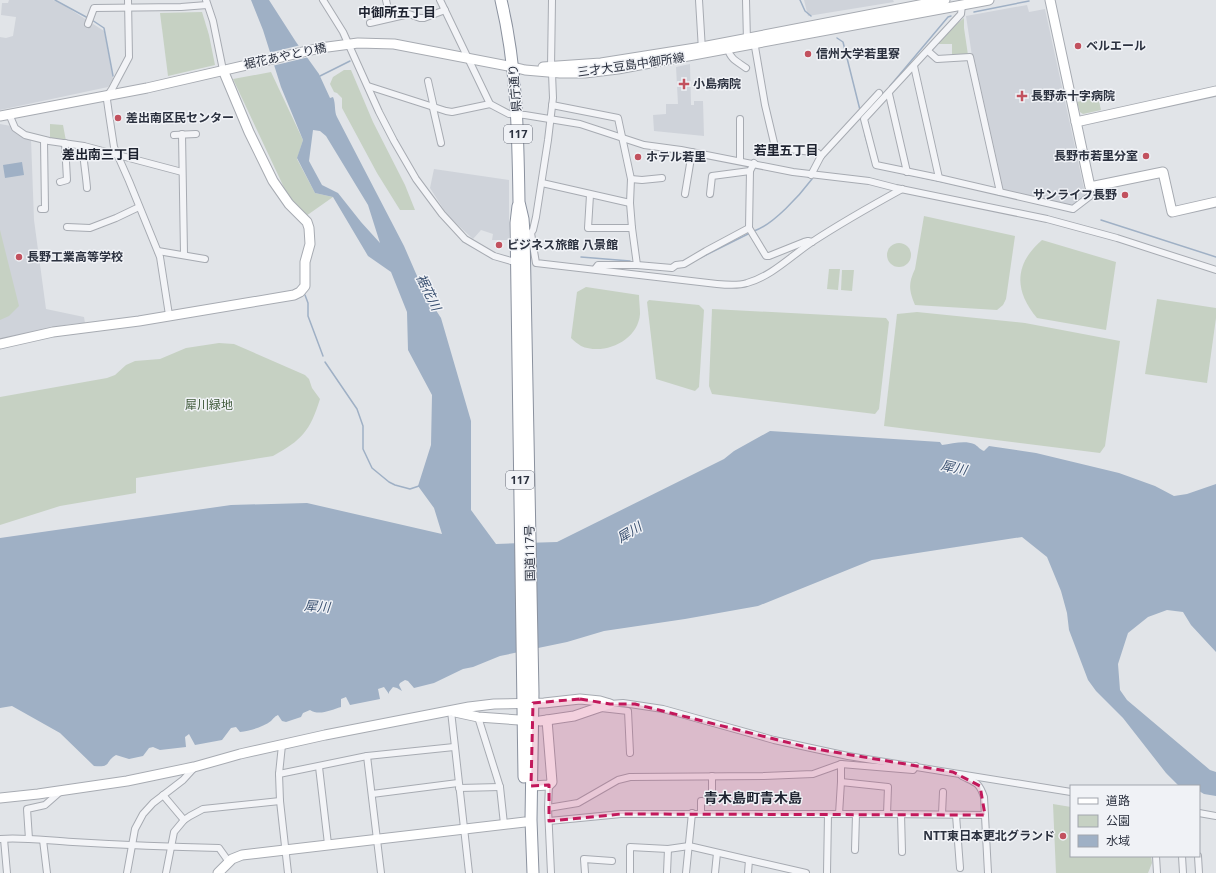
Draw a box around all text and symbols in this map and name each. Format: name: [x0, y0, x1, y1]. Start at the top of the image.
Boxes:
district label: 中御所五丁目: [358, 3, 436, 21]
place label: ベルエール: [1086, 37, 1146, 54]
street label: 裾花あやとり橋: [242, 38, 328, 73]
marker: ベルエール: [1073, 41, 1083, 51]
place label: 信州大学若里寮: [816, 45, 900, 62]
street label: 三才大豆島中御所線: [576, 49, 686, 80]
marker: 信州大学若里寮: [803, 49, 813, 59]
street label: 県庁通り: [504, 63, 525, 113]
place label: 小島病院: [693, 75, 741, 92]
marker: 小島病院: [678, 78, 690, 90]
place label: 長野赤十字病院: [1031, 87, 1115, 104]
marker: 長野赤十字病院: [1016, 90, 1028, 102]
place label: 差出南区民センター: [126, 109, 234, 126]
marker: 差出南区民センター: [113, 113, 123, 123]
road number: 117: [504, 125, 532, 143]
district label: 若里五丁目: [753, 141, 819, 159]
district label: 差出南三丁目: [62, 145, 140, 163]
place label: 長野市若里分室: [1054, 147, 1138, 164]
place label: ホテル若里: [646, 148, 706, 165]
marker: 長野市若里分室: [1141, 151, 1151, 161]
marker: ホテル若里: [633, 152, 643, 162]
place label: サンライフ長野: [1033, 186, 1117, 203]
marker: サンライフ長野: [1120, 190, 1130, 200]
place label: ビジネス旅館 八景館: [507, 236, 618, 253]
marker: ビジネス旅館 八景館: [494, 240, 504, 250]
place label: 長野工業高等学校: [27, 248, 123, 265]
marker: 長野工業高等学校: [14, 252, 24, 262]
water label: 裾花川: [412, 271, 447, 315]
park label: 犀川緑地: [185, 396, 233, 413]
water label: 犀川: [939, 455, 971, 479]
road number: 117: [506, 471, 534, 489]
water label: 犀川: [613, 517, 646, 546]
street label: 国道117号: [521, 525, 538, 581]
water label: 犀川: [303, 596, 333, 616]
legend: [1070, 785, 1200, 857]
district label: 青木島町青木島: [704, 788, 802, 807]
text: 道路: [1106, 792, 1130, 809]
text: 公園: [1106, 812, 1130, 829]
place label: NTT東日本更北グランド: [923, 827, 1055, 844]
marker: NTT東日本更北グランド: [1058, 831, 1068, 841]
text: 水域: [1106, 832, 1130, 849]

